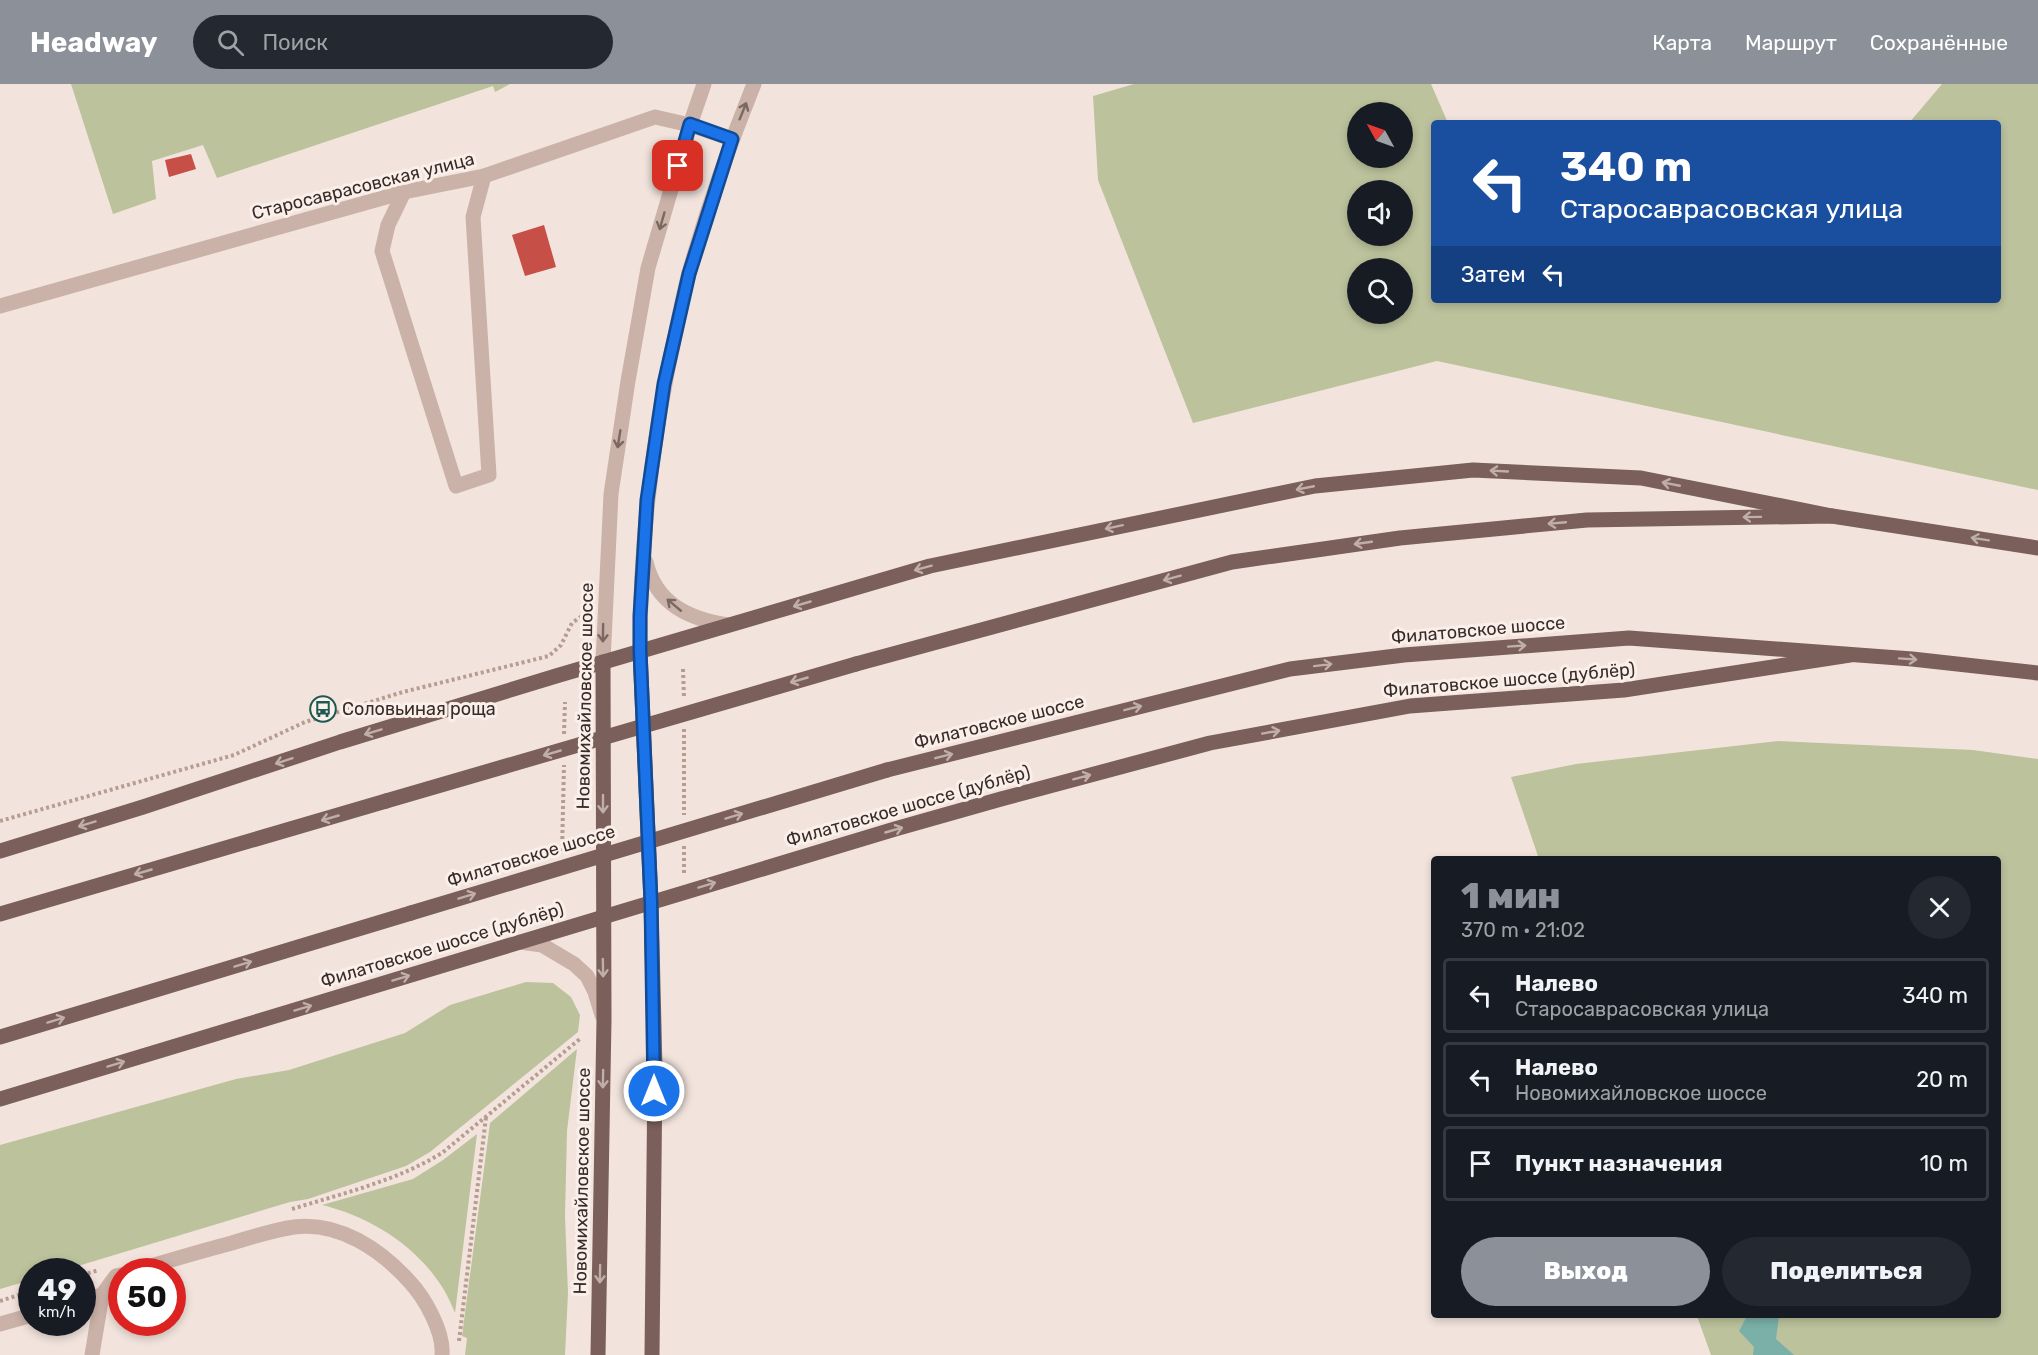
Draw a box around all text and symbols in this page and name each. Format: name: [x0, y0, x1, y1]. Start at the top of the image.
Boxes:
search box: [193, 15, 613, 69]
text: Headway: [30, 26, 157, 59]
icon: search: [214, 26, 247, 59]
text: Поиск: [262, 29, 328, 56]
text: Карта: [1652, 30, 1712, 55]
text: Маршрут: [1745, 30, 1837, 55]
text: Сохранённые: [1870, 30, 2008, 55]
north arrow: [1347, 102, 1413, 168]
map controls: [1347, 102, 1413, 324]
one-way arrow: [738, 103, 749, 121]
pin: [652, 140, 703, 191]
text: 340 m: [1560, 142, 1692, 192]
icon: left: [1461, 144, 1539, 222]
street label: Старосаврасовская улица: [249, 148, 477, 224]
icon: arrive: [661, 149, 694, 182]
button: sound: [1347, 180, 1413, 246]
text: Старосаврасовская улица: [1560, 193, 1903, 225]
one-way arrow: [656, 211, 667, 230]
button: search: [1347, 258, 1413, 324]
icon: left: [1537, 258, 1570, 291]
text: Затем: [1461, 261, 1525, 288]
one-way arrow: [613, 429, 624, 449]
one-way arrow: [1490, 466, 1510, 477]
one-way arrow: [1662, 478, 1682, 489]
one-way arrow: [1296, 483, 1315, 494]
one-way arrow: [1743, 512, 1763, 523]
one-way arrow: [1548, 518, 1568, 529]
one-way arrow: [1105, 522, 1124, 533]
one-way arrow: [1971, 533, 1991, 544]
one-way arrow: [1354, 537, 1374, 548]
one-way arrow: [914, 563, 933, 575]
one-way arrow: [1163, 573, 1182, 584]
street label: Новомихайловское шоссе: [572, 582, 598, 810]
one-way arrow: [667, 598, 682, 612]
one-way arrow: [793, 599, 812, 610]
street label: Филатовское шоссе: [1390, 611, 1566, 649]
one-way arrow: [598, 623, 609, 643]
one-way arrow: [1507, 641, 1527, 652]
one-way arrow: [1898, 654, 1918, 665]
street label: Филатовское шоссе (дублёр): [1382, 658, 1636, 702]
one-way arrow: [1313, 659, 1332, 670]
one-way arrow: [790, 675, 809, 686]
street label: Филатовское шоссе: [912, 690, 1086, 754]
bus stop icon: Соловьиная роща: [308, 694, 338, 724]
place label: Соловьиная роща: [342, 698, 496, 720]
one-way arrow: [1123, 702, 1142, 714]
one-way arrow: [1261, 726, 1281, 737]
one-way arrow: [364, 727, 383, 738]
one-way arrow: [543, 748, 562, 759]
one-way arrow: [934, 749, 953, 761]
one-way arrow: [275, 756, 294, 767]
street label: Филатовское шоссе (дублёр): [783, 761, 1033, 851]
one-way arrow: [1072, 771, 1091, 782]
one-way arrow: [597, 794, 609, 814]
one-way arrow: [724, 810, 743, 821]
one-way arrow: [321, 812, 340, 824]
one-way arrow: [78, 820, 97, 831]
street label: Филатовское шоссе: [444, 820, 618, 892]
one-way arrow: [884, 824, 903, 835]
one-way arrow: [134, 867, 153, 878]
text: 1 мин: [1461, 874, 1561, 917]
button: close: [1908, 876, 1971, 939]
one-way arrow: [697, 879, 716, 890]
one-way arrow: [457, 890, 476, 901]
street label: Филатовское шоссе (дублёр): [318, 897, 566, 993]
text: 370 m · 21:02: [1461, 918, 1585, 942]
one-way arrow: [233, 958, 252, 969]
one-way arrow: [597, 958, 609, 978]
text: Налево: [1515, 970, 1598, 997]
one-way arrow: [391, 972, 410, 983]
icon: left: [1464, 979, 1497, 1012]
text: 340 m: [1902, 982, 1968, 1009]
text: Старосаврасовская улица: [1515, 997, 1769, 1021]
one-way arrow: [293, 1002, 312, 1013]
one-way arrow: [46, 1014, 65, 1025]
text: Налево: [1515, 1054, 1598, 1081]
one-way arrow: [106, 1058, 125, 1069]
position arrow: [622, 1059, 686, 1123]
icon: left: [1464, 1063, 1497, 1096]
text: 20 m: [1916, 1066, 1968, 1093]
street label: Новомихайловское шоссе: [569, 1067, 595, 1295]
one-way arrow: [597, 1068, 609, 1088]
text: Новомихайловское шоссе: [1515, 1081, 1767, 1105]
icon: arrive: [1464, 1147, 1497, 1180]
text: Пункт назначения: [1515, 1150, 1723, 1177]
text: 10 m: [1920, 1150, 1968, 1177]
button: Выход: [1461, 1237, 1710, 1306]
button: Поделиться: [1722, 1237, 1971, 1306]
speed limit sign: 50: [108, 1258, 186, 1336]
one-way arrow: [594, 1263, 606, 1283]
text: 49: [37, 1272, 77, 1308]
text: km/h: [38, 1303, 76, 1321]

